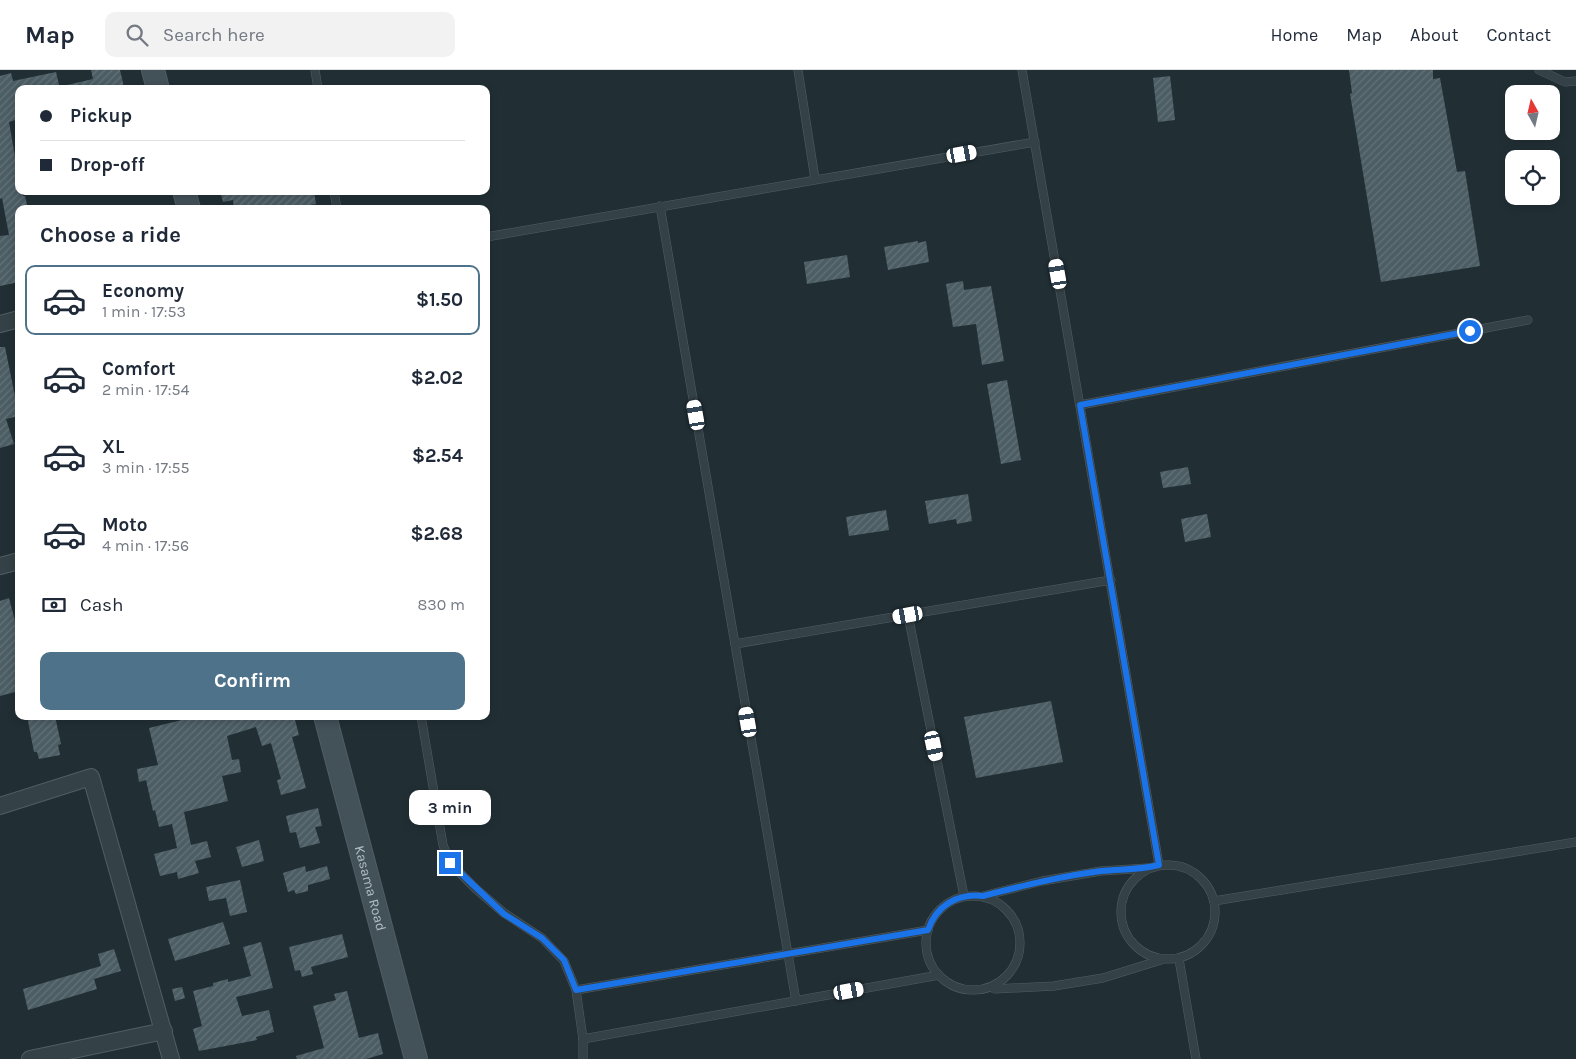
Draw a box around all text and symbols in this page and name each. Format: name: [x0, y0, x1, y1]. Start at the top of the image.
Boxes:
search box: [105, 12, 455, 57]
text: Map: [25, 21, 75, 49]
icon: search: [123, 21, 151, 49]
text: Search here: [163, 24, 265, 46]
text: Home: [1270, 24, 1318, 46]
text: Map: [1346, 24, 1382, 46]
text: About: [1410, 24, 1459, 46]
text: Contact: [1487, 24, 1551, 46]
north arrow: [1505, 85, 1560, 140]
map controls: [1505, 85, 1560, 205]
text: Pickup: [70, 105, 132, 127]
car: [945, 144, 978, 164]
button: locate: [1505, 150, 1560, 205]
text: Drop-off: [70, 154, 145, 176]
text: Choose a ride: [40, 222, 181, 248]
car: [1048, 258, 1067, 290]
icon: car: [42, 278, 87, 323]
text: Economy: [102, 280, 184, 302]
text: $1.50: [416, 289, 463, 311]
text: 1 min · 17:53: [102, 302, 186, 321]
route start: [1459, 320, 1481, 342]
icon: car: [42, 356, 87, 401]
text: Comfort: [102, 358, 176, 380]
text: $2.02: [411, 367, 463, 389]
text: 2 min · 17:54: [102, 380, 189, 399]
car: [686, 399, 705, 431]
icon: car: [42, 434, 87, 479]
text: XL: [102, 436, 124, 458]
text: $2.54: [412, 445, 463, 467]
text: 3 min · 17:55: [102, 458, 190, 477]
icon: car: [42, 512, 87, 557]
text: Moto: [102, 514, 148, 536]
text: $2.68: [411, 523, 463, 545]
text: 4 min · 17:56: [102, 536, 189, 555]
icon: cash: [40, 591, 68, 619]
text: Cash: [80, 594, 124, 616]
text: 830 m: [417, 595, 465, 614]
car: [891, 605, 924, 625]
button: Confirm: [40, 652, 465, 710]
car: [738, 706, 757, 738]
car: [923, 730, 944, 762]
callout: 3 min: [409, 790, 491, 826]
text: 3 min: [428, 798, 472, 817]
street label: Kasama Road: [351, 843, 390, 933]
route end: [439, 852, 461, 874]
car: [832, 981, 865, 1001]

